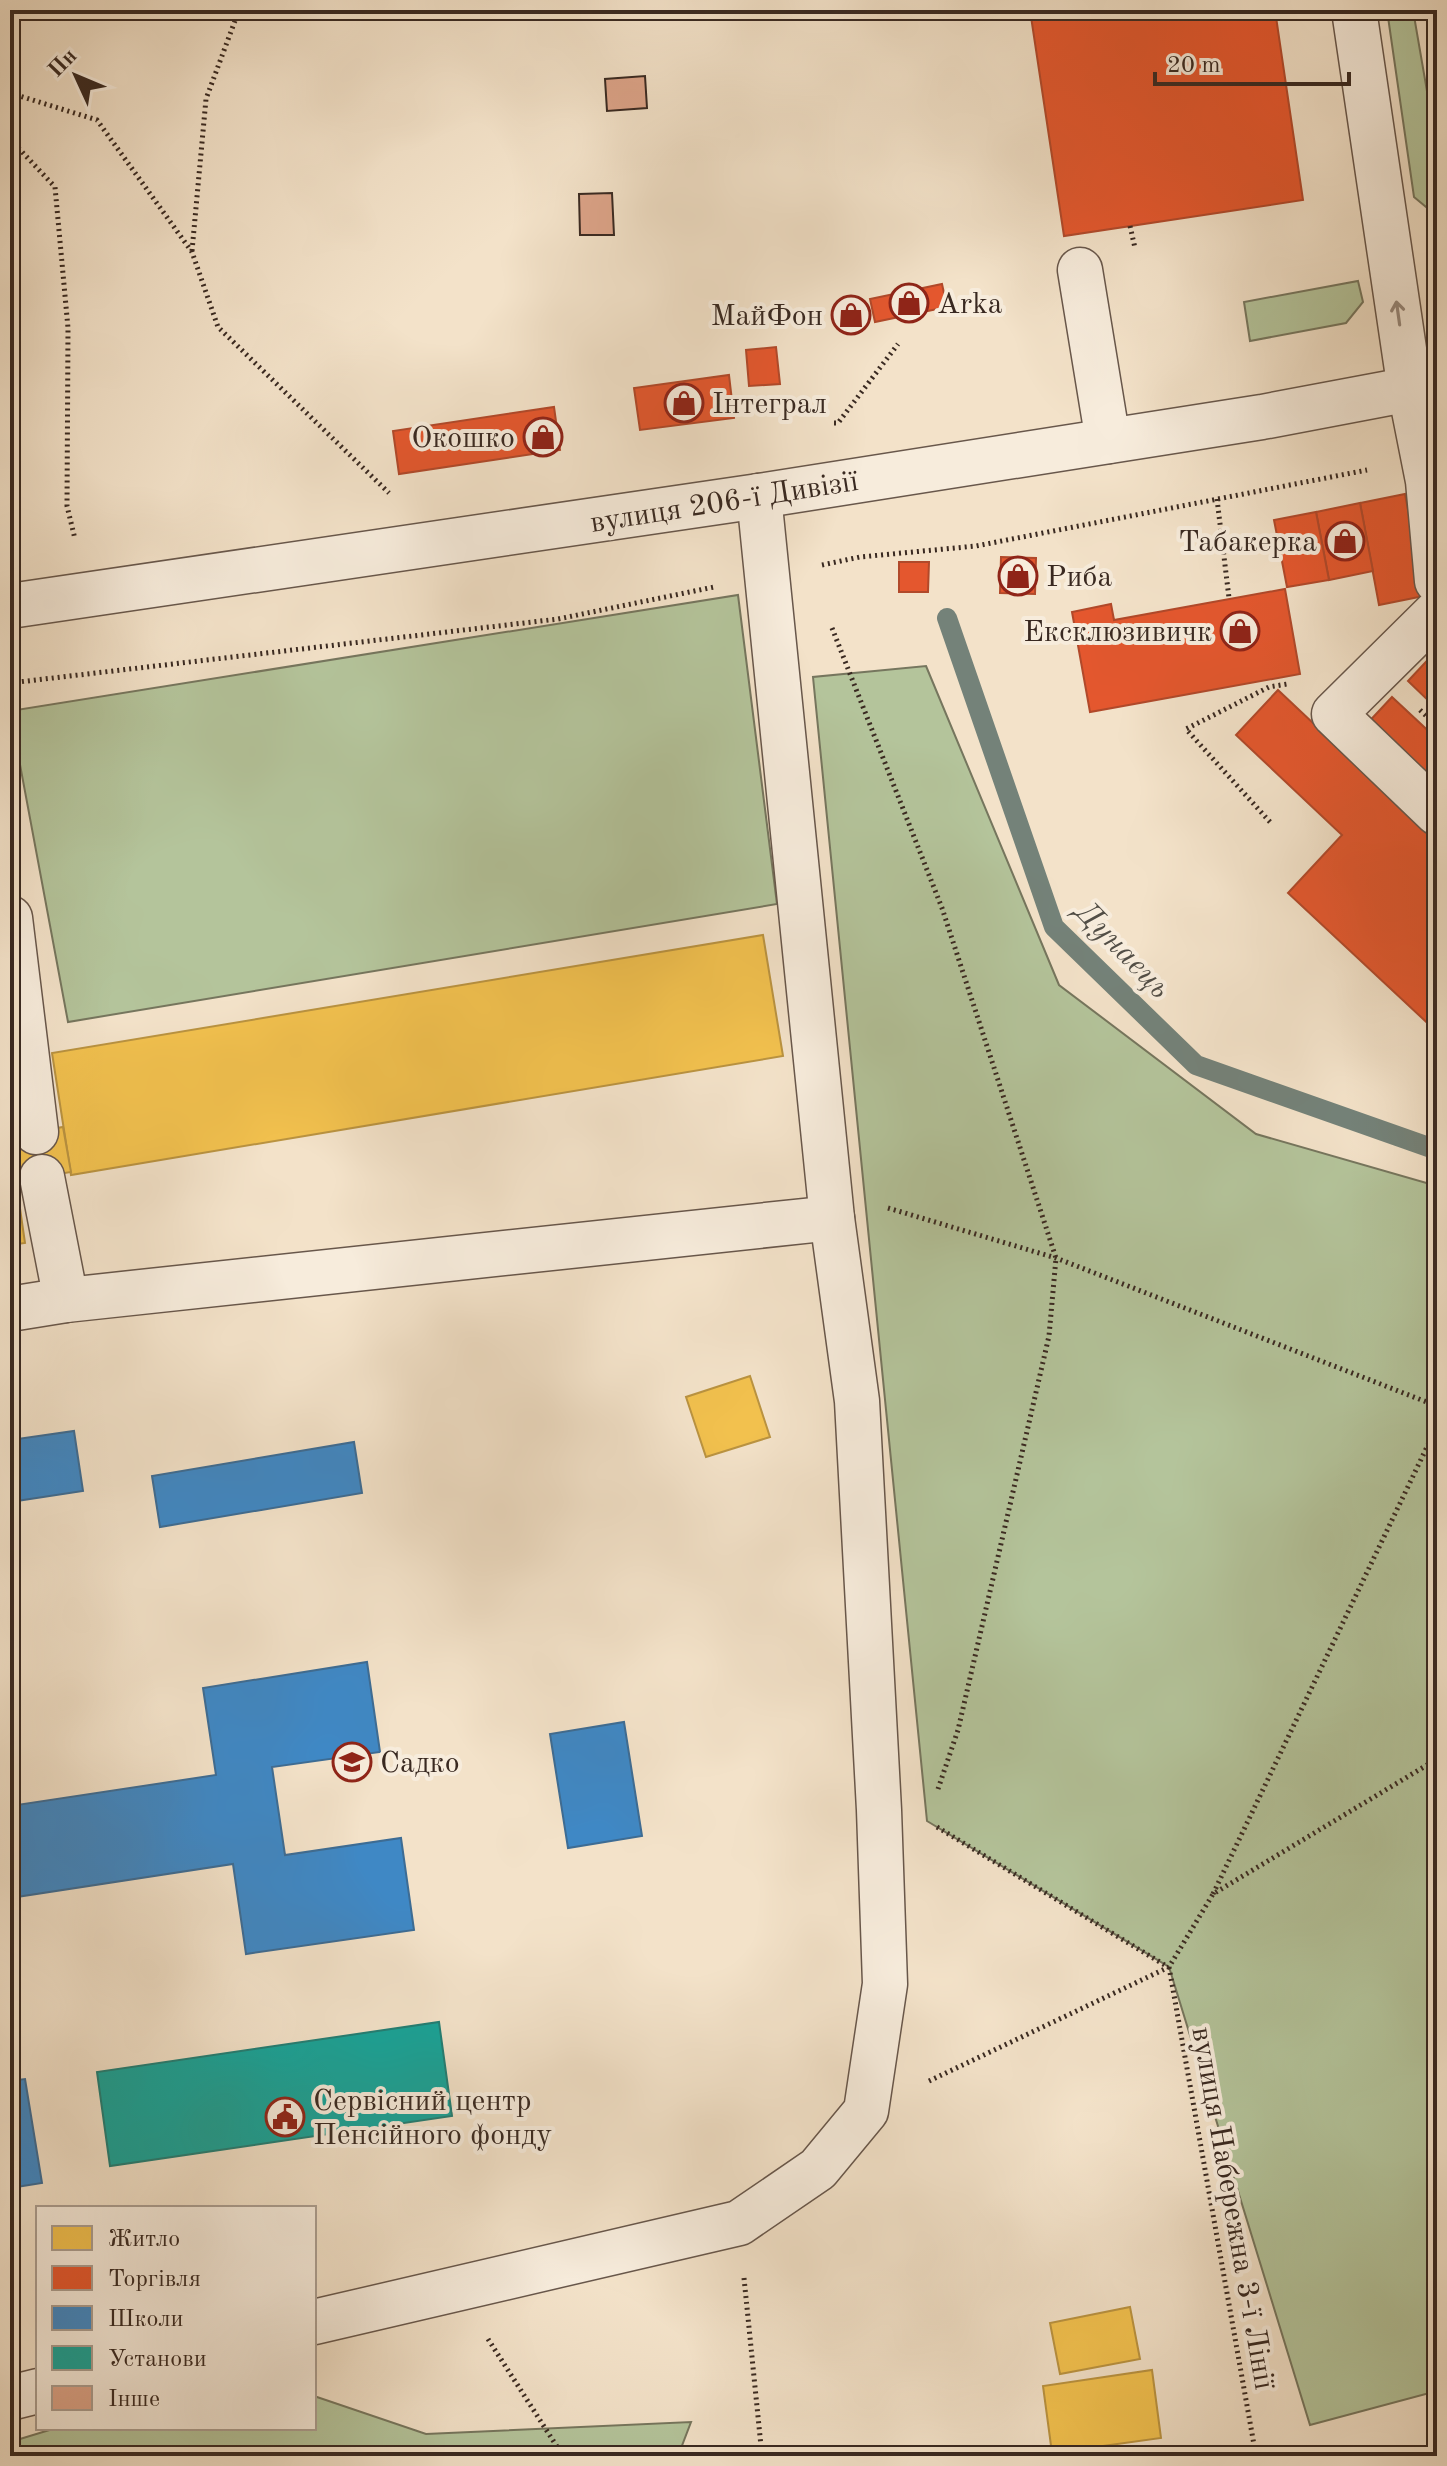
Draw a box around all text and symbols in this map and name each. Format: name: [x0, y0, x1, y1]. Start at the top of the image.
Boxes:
north arrow: [36, 36, 116, 116]
scale bar: [1155, 36, 1349, 86]
text: Пн: [45, 45, 81, 82]
text: 20 m: [1167, 54, 1221, 78]
shop icon: Arka: [888, 282, 930, 324]
place label: Arka: [937, 290, 1003, 320]
shop icon: МайФон: [830, 294, 872, 336]
one-way arrow: [1390, 301, 1405, 326]
place label: МайФон: [710, 302, 823, 332]
shop icon: Інтеграл: [663, 382, 705, 424]
place label: Інтеграл: [712, 390, 827, 420]
shop icon: Окошко: [522, 416, 564, 458]
place label: Окошко: [411, 424, 515, 454]
street label: вулиця 206-ї Дивізії: [588, 467, 861, 539]
shop icon: Табакерка: [1324, 520, 1366, 562]
place label: Табакерка: [1178, 528, 1317, 558]
shop icon: Риба: [997, 555, 1039, 597]
place label: Риба: [1046, 563, 1112, 593]
shop icon: Ексклюзивичк: [1219, 610, 1261, 652]
place label: Ексклюзивичк: [1023, 618, 1212, 648]
water label: Дунаець: [1065, 893, 1176, 1006]
school or university icon: Садко: [331, 1741, 373, 1783]
place label: Садко: [380, 1749, 460, 1779]
street label: вулиця Набережна 3-ї Лінії: [1185, 2025, 1279, 2393]
place label: Сервісний центр Пенсійного фонду: [313, 2087, 552, 2151]
public building icon: Сервісний центр Пенсійного фонду: [264, 2096, 306, 2138]
legend: [36, 2206, 316, 2430]
text: Житло: [108, 2228, 180, 2252]
text: Торгівля: [108, 2268, 201, 2292]
text: Школи: [108, 2308, 183, 2332]
text: Установи: [108, 2348, 207, 2372]
text: Інше: [108, 2388, 160, 2412]

